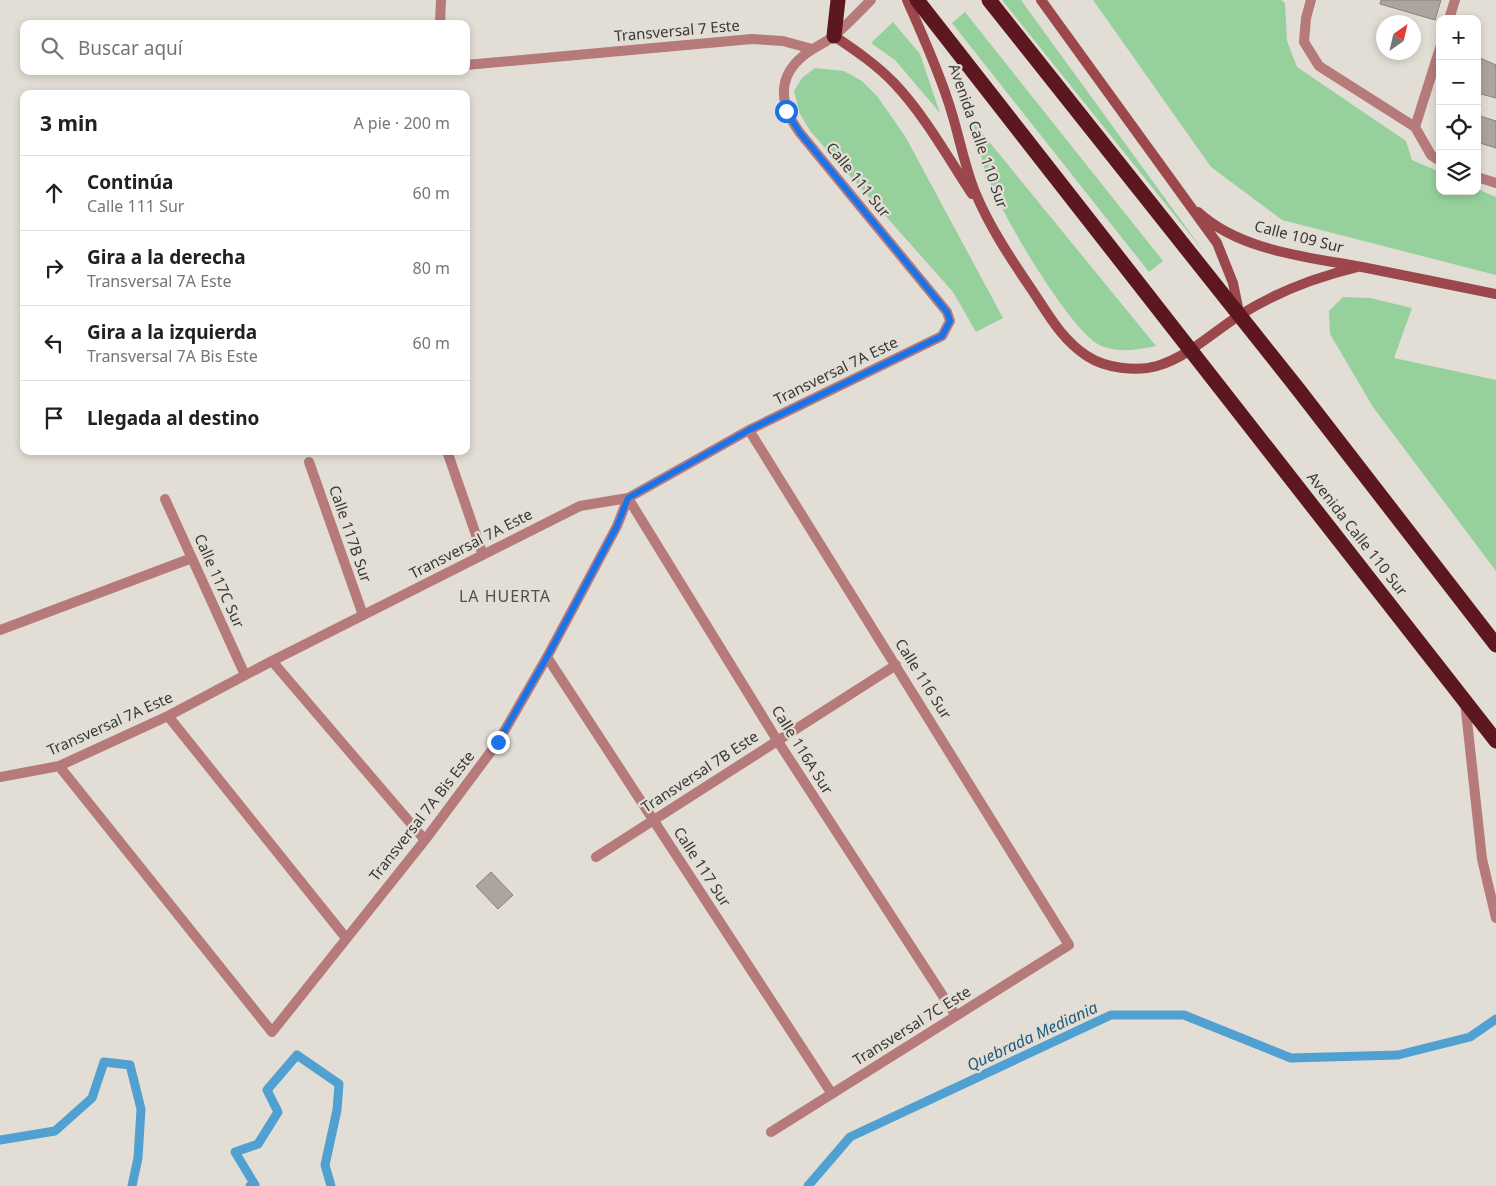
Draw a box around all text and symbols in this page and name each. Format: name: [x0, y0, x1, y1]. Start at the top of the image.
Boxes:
street label: Transversal 7 Este: [613, 15, 740, 45]
north arrow: [1376, 15, 1421, 60]
map controls: [1436, 15, 1481, 195]
button: +: [1436, 15, 1481, 60]
search box: [20, 20, 470, 75]
icon: search: [38, 34, 66, 62]
text: Buscar aquí: [78, 35, 183, 61]
button: −: [1436, 60, 1481, 105]
street label: Avenida Calle 110 Sur: [945, 61, 1013, 211]
route start: [775, 100, 798, 123]
button: locate: [1436, 105, 1481, 150]
text: 3 min: [40, 109, 98, 137]
text: A pie · 200 m: [353, 112, 450, 134]
street label: Calle 111 Sur: [822, 138, 895, 221]
button: layers: [1436, 150, 1481, 195]
text: Continúa: [87, 169, 173, 195]
icon: ahead: [40, 179, 68, 207]
text: 60 m: [413, 182, 450, 204]
text: Calle 111 Sur: [87, 195, 184, 217]
street label: Calle 109 Sur: [1253, 215, 1346, 257]
text: Gira a la derecha: [87, 244, 246, 270]
icon: right: [40, 254, 68, 282]
text: 80 m: [413, 257, 450, 279]
text: Transversal 7A Este: [87, 270, 232, 292]
text: Gira a la izquierda: [87, 319, 257, 345]
icon: left: [40, 329, 68, 357]
street label: Transversal 7A Este: [770, 331, 901, 409]
text: 60 m: [413, 332, 450, 354]
text: Transversal 7A Bis Este: [87, 345, 258, 367]
icon: arrive: [40, 404, 68, 432]
text: Llegada al destino: [87, 405, 259, 431]
street label: Avenida Calle 110 Sur: [1303, 467, 1412, 599]
street label: Calle 117B Sur: [325, 483, 377, 585]
street label: Transversal 7A Este: [406, 503, 535, 583]
street label: Calle 117C Sur: [190, 530, 250, 631]
district label: LA HUERTA: [459, 585, 551, 607]
street label: Calle 116 Sur: [891, 634, 957, 723]
street label: Transversal 7A Este: [44, 686, 176, 760]
street label: Calle 116A Sur: [768, 701, 838, 798]
street label: Transversal 7B Este: [637, 726, 762, 816]
route end: [487, 731, 510, 754]
street label: Transversal 7A Bis Este: [364, 746, 478, 885]
street label: Calle 117 Sur: [670, 823, 736, 910]
street label: Transversal 7C Este: [849, 981, 974, 1070]
water label: Quebrada Mediania: [963, 996, 1101, 1076]

